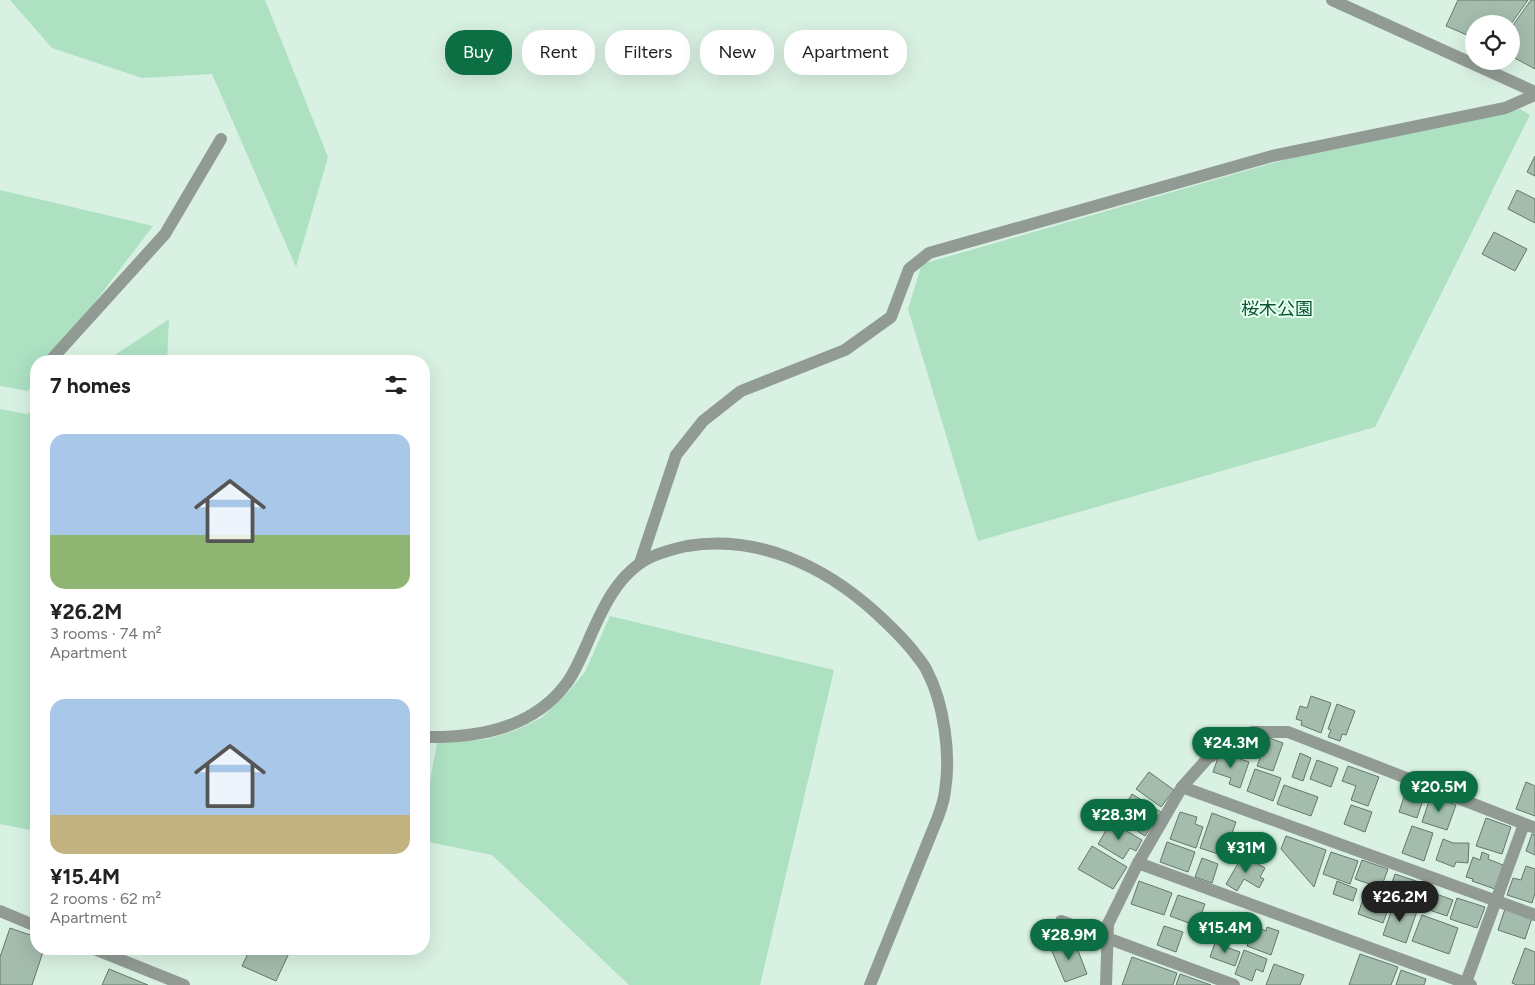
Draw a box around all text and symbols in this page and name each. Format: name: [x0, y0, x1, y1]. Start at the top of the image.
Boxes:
map controls: [1465, 15, 1520, 70]
button: locate: [1465, 15, 1520, 70]
chip: Buy: [445, 30, 512, 75]
chip: Rent: [522, 30, 595, 75]
chip: Filters: [605, 30, 690, 75]
chip: New: [700, 30, 774, 75]
chip: Apartment: [784, 30, 907, 75]
park label: 桜木公園: [1241, 298, 1313, 320]
icon: filters: [382, 371, 410, 399]
text: 7 homes: [50, 373, 131, 398]
icon: home: [185, 466, 275, 556]
text: ¥26.2M: [50, 599, 122, 624]
text: 3 rooms · 74 m²: [50, 624, 162, 643]
text: Apartment: [50, 643, 127, 662]
pin: ¥24.3M: [1190, 726, 1272, 769]
icon: home: [185, 731, 275, 821]
text: ¥24.3M: [1203, 733, 1259, 752]
pin: ¥20.5M: [1398, 770, 1480, 813]
text: ¥20.5M: [1411, 777, 1467, 796]
pin: ¥28.3M: [1078, 798, 1160, 841]
text: ¥28.3M: [1091, 805, 1147, 824]
pin: ¥31M: [1216, 832, 1276, 874]
text: ¥31M: [1227, 838, 1265, 857]
text: ¥15.4M: [50, 864, 120, 889]
pin: ¥26.2M: [1359, 880, 1441, 923]
text: ¥26.2M: [1372, 887, 1428, 906]
text: 2 rooms · 62 m²: [50, 889, 161, 908]
text: Apartment: [50, 908, 127, 927]
pin: ¥15.4M: [1184, 912, 1266, 954]
pin: ¥28.9M: [1028, 918, 1110, 961]
text: ¥15.4M: [1198, 918, 1252, 937]
text: ¥28.9M: [1041, 925, 1097, 944]

